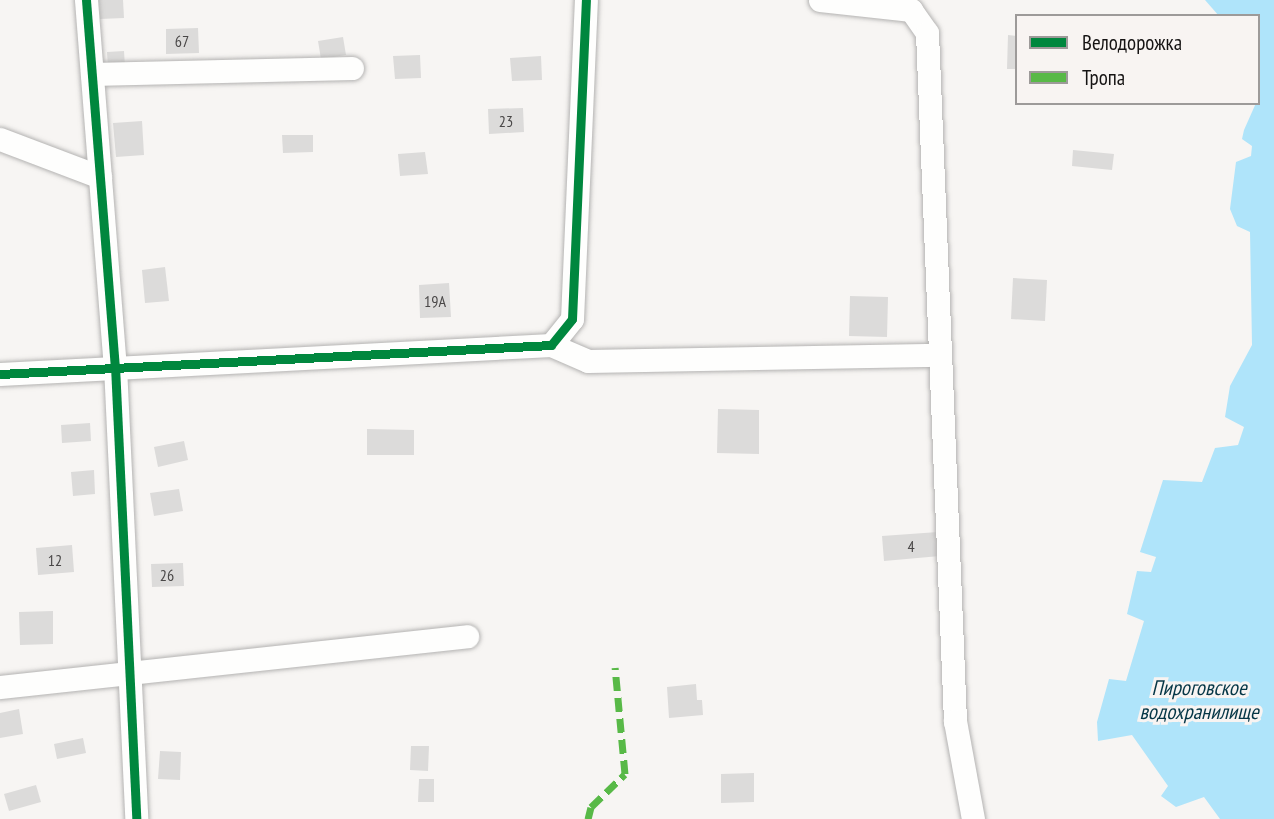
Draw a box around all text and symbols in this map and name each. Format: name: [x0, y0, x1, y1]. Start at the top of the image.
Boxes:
legend: [1015, 14, 1260, 105]
text: Велодорожка: [1082, 29, 1182, 56]
house number: 67: [175, 31, 189, 51]
text: Тропа: [1082, 64, 1125, 91]
house number: 23: [499, 111, 513, 131]
house number: 19А: [424, 291, 446, 311]
house number: 4: [907, 536, 915, 556]
house number: 12: [48, 550, 62, 570]
house number: 26: [160, 565, 174, 585]
water label: Пироговское водохранилище: [1139, 675, 1259, 725]

